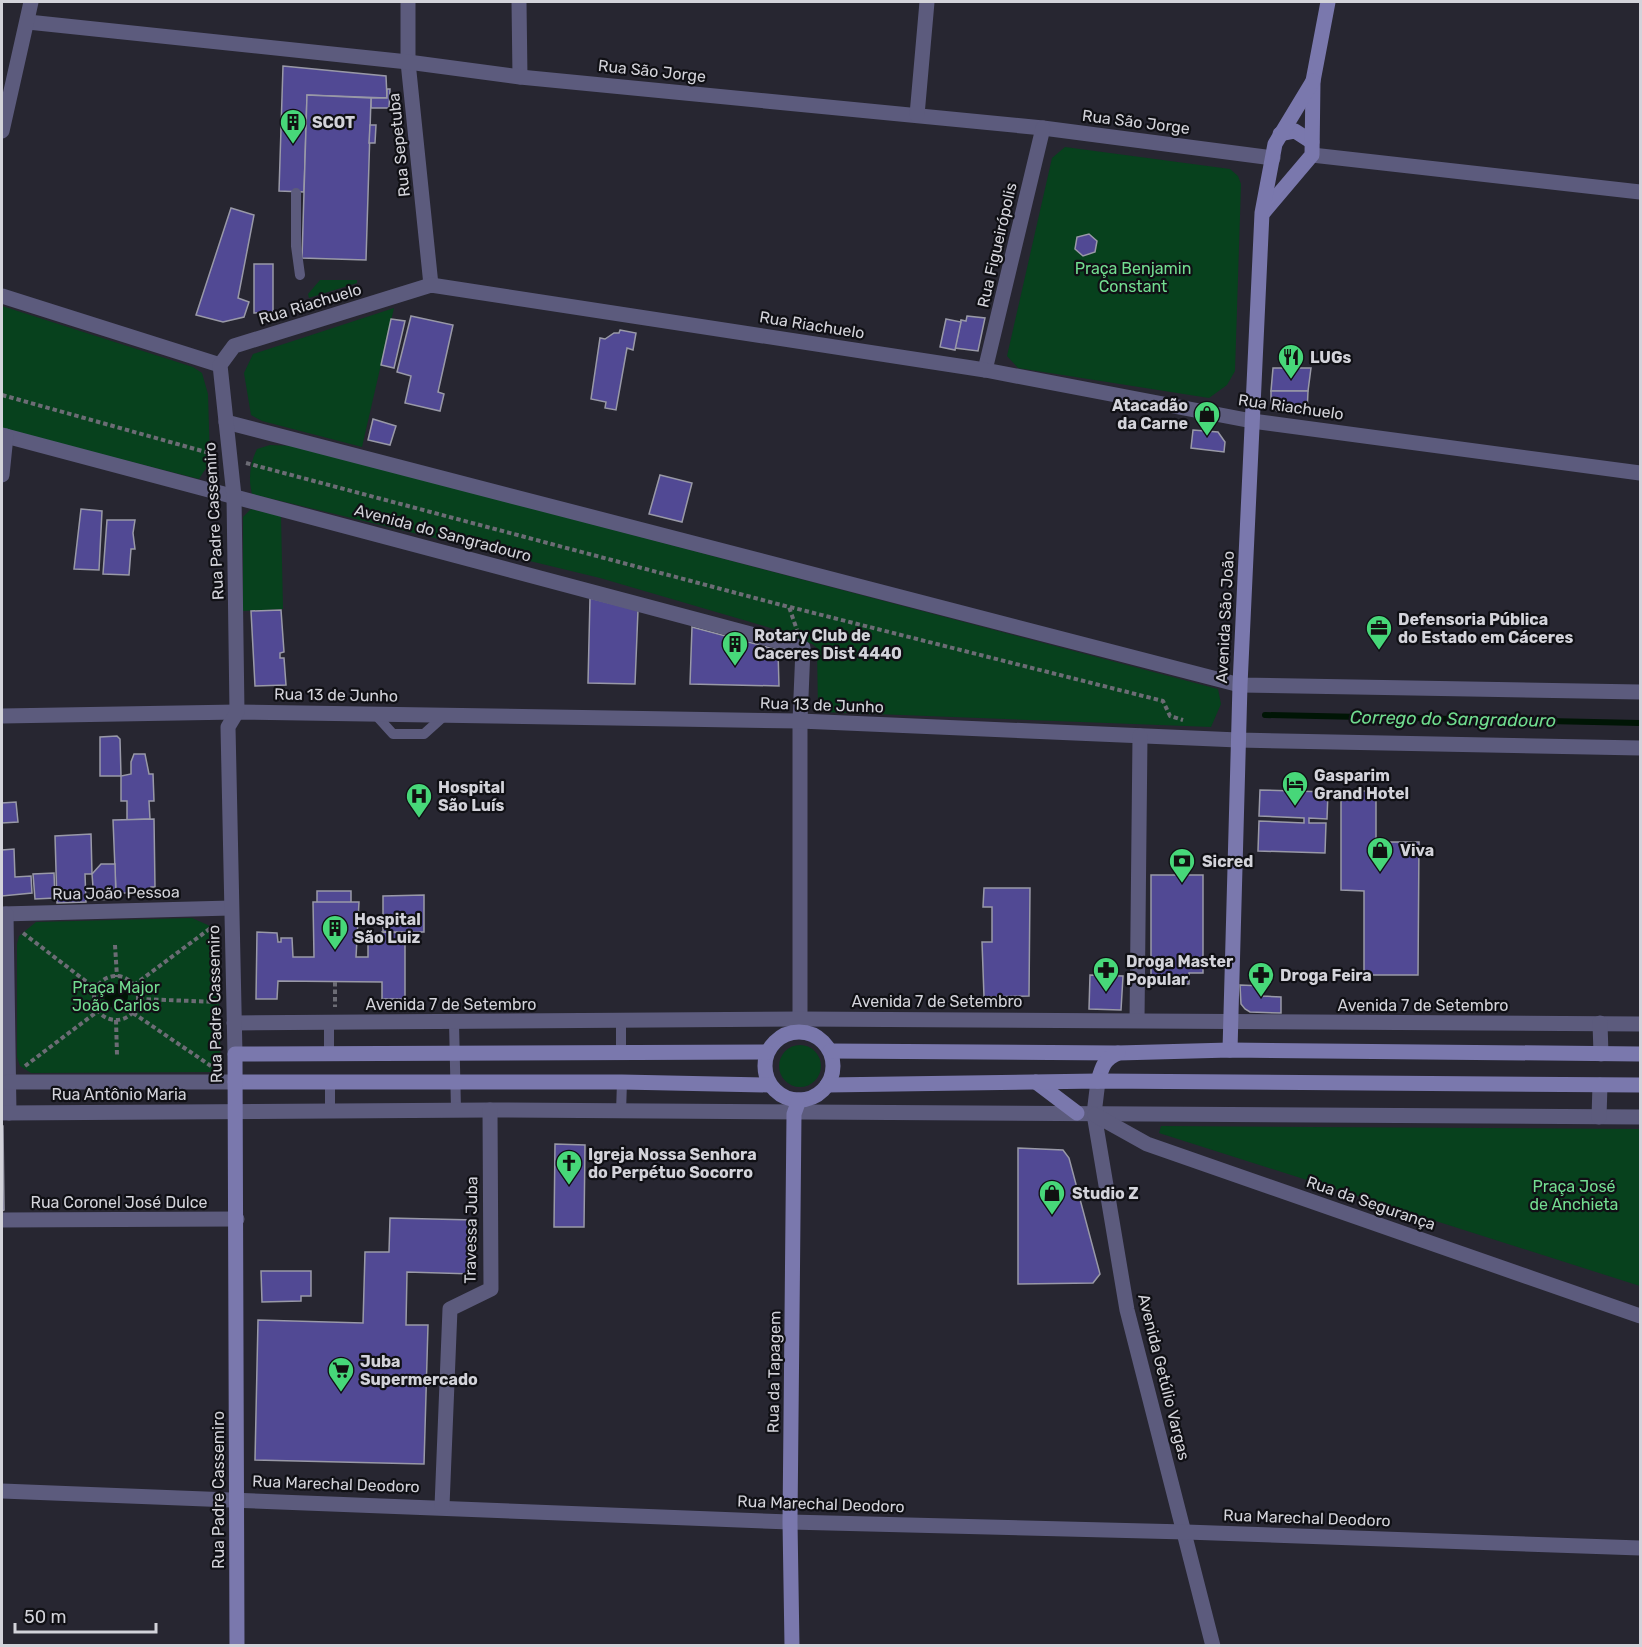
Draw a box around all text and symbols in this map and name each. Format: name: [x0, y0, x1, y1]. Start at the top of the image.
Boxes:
street label: Rua São Jorge: [597, 56, 707, 86]
street label: Rua Sepetuba: [384, 92, 414, 198]
street label: Rua São Jorge: [1081, 106, 1191, 138]
building icon: SCOT: [278, 107, 308, 145]
place label: SCOT: [312, 113, 355, 132]
street label: Rua Figueirópolis: [973, 181, 1021, 309]
park label: Praça Benjamin Constant: [1075, 259, 1191, 296]
street label: Rua Riachuelo: [256, 279, 364, 329]
street label: Rua Riachuelo: [758, 307, 866, 343]
restaurant icon: LUGs: [1276, 342, 1306, 380]
place label: LUGs: [1310, 348, 1351, 367]
street label: Rua Riachuelo: [1237, 390, 1345, 424]
place label: Atacadão da Carne: [1112, 396, 1188, 433]
shop icon: Atacadão da Carne: [1192, 399, 1222, 437]
street label: Rua Padre Cassemiro: [200, 442, 228, 600]
street label: Avenida do Sangradouro: [352, 500, 534, 566]
street label: Avenida São João: [1212, 550, 1238, 684]
place label: Defensoria Pública do Estado em Cáceres: [1398, 610, 1573, 647]
office icon: Defensoria Pública do Estado em Cáceres: [1364, 613, 1394, 651]
place label: Rotary Club de Caceres Dist 4440: [754, 626, 902, 663]
building icon: Rotary Club de Caceres Dist 4440: [720, 629, 750, 667]
street label: Rua 13 de Junho: [274, 684, 398, 706]
street label: Rua 13 de Junho: [760, 693, 884, 717]
water label: Corrego do Sangradouro: [1350, 706, 1556, 732]
place label: Gasparim Grand Hotel: [1314, 766, 1409, 803]
hotel icon: Gasparim Grand Hotel: [1280, 769, 1310, 807]
place label: Hospital São Luís: [438, 778, 505, 815]
hospital icon: Hospital São Luís: [404, 781, 434, 819]
shop icon: Viva: [1365, 835, 1395, 873]
place label: Viva: [1400, 841, 1434, 860]
bank icon: Sicred: [1167, 846, 1197, 884]
place label: Sicred: [1202, 852, 1253, 871]
street label: Rua João Pessoa: [52, 882, 180, 904]
place label: Hospital São Luiz: [354, 910, 421, 947]
building icon: Hospital São Luiz: [320, 913, 350, 951]
street label: Rua Padre Cassemiro: [204, 925, 226, 1083]
place label: Droga Master Popular: [1126, 952, 1234, 989]
pharmacy icon: Droga Master Popular: [1091, 955, 1121, 993]
pharmacy icon: Droga Feira: [1246, 960, 1276, 998]
place label: Droga Feira: [1280, 966, 1372, 985]
park label: Praça Major João Carlos: [72, 978, 160, 1015]
street label: Avenida 7 de Setembro: [851, 992, 1023, 1011]
street label: Avenida 7 de Setembro: [365, 995, 537, 1014]
street label: Avenida 7 de Setembro: [1337, 996, 1509, 1015]
street label: Rua Antônio Maria: [51, 1085, 187, 1104]
place label: Igreja Nossa Senhora do Perpétuo Socorro: [588, 1145, 757, 1182]
church icon: Igreja Nossa Senhora do Perpétuo Socorro: [554, 1148, 584, 1186]
street label: Rua da Segurança: [1304, 1172, 1438, 1234]
street label: Travessa Juba: [461, 1176, 481, 1284]
park label: Praça José de Anchieta: [1530, 1177, 1618, 1214]
shop icon: Studio Z: [1037, 1178, 1067, 1216]
place label: Studio Z: [1072, 1184, 1139, 1203]
street label: Rua Coronel José Dulce: [31, 1193, 208, 1212]
street label: Avenida Getúlio Vargas: [1134, 1292, 1194, 1462]
street label: Rua da Tapagem: [763, 1311, 785, 1433]
place label: Juba Supermercado: [360, 1352, 478, 1389]
supermarket icon: Juba Supermercado: [326, 1355, 356, 1393]
street label: Rua Padre Cassemiro: [209, 1411, 228, 1569]
street label: Rua Marechal Deodoro: [252, 1472, 420, 1496]
street label: Rua Marechal Deodoro: [737, 1492, 905, 1516]
street label: Rua Marechal Deodoro: [1223, 1506, 1391, 1530]
scale bar: [15, 1596, 156, 1634]
text: 50 m: [24, 1606, 67, 1628]

